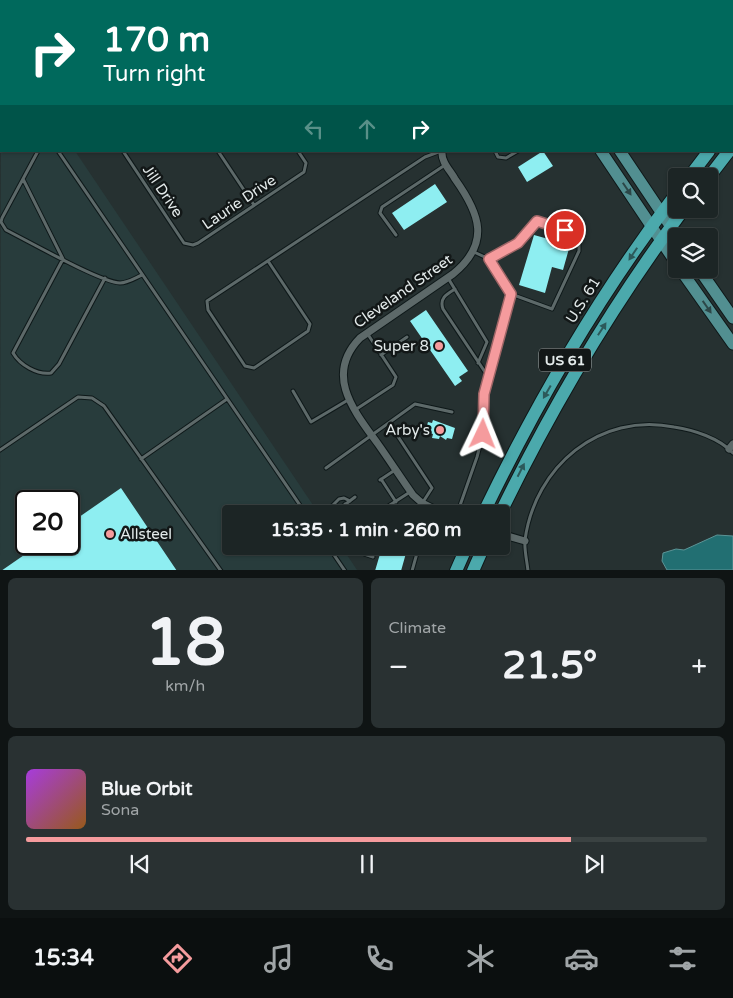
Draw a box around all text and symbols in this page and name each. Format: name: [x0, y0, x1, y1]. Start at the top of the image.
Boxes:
text: 170 m: [103, 19, 210, 61]
icon: right: [20, 20, 85, 85]
text: Turn right: [103, 61, 205, 87]
icon: left: [300, 115, 328, 143]
icon: ahead: [353, 115, 381, 143]
icon: right: [406, 115, 434, 143]
street label: Jill Drive: [139, 161, 187, 221]
map controls: [668, 168, 718, 278]
button: search: [668, 168, 718, 218]
street label: Laurie Drive: [199, 171, 279, 233]
one-way arrow: [622, 182, 632, 196]
pin: [544, 209, 586, 251]
icon: arrive: [551, 216, 579, 244]
button: layers: [668, 228, 718, 278]
one-way arrow: [628, 247, 638, 261]
street label: Cleveland Street: [350, 250, 456, 332]
street label: U.S. 61: [562, 274, 604, 326]
one-way arrow: [702, 300, 712, 313]
one-way arrow: [597, 323, 607, 336]
place label: Super 8: [374, 337, 429, 355]
marker: Super 8: [433, 340, 445, 352]
road number: US 61: [539, 348, 591, 372]
one-way arrow: [542, 385, 551, 398]
position arrow: [456, 407, 508, 459]
place label: Arby's: [385, 421, 430, 439]
marker: Arby's: [434, 424, 446, 436]
one-way arrow: [517, 463, 525, 477]
speed limit sign: 20: [15, 490, 80, 555]
text: 15:35 · 1 min · 260 m: [270, 519, 462, 541]
place label: Allsteel: [120, 525, 172, 543]
marker: Allsteel: [104, 528, 116, 540]
text: 18: [144, 604, 226, 683]
text: Climate: [389, 618, 446, 638]
text: 21.5°: [502, 643, 597, 689]
text: −: [389, 650, 408, 684]
text: +: [691, 650, 707, 684]
text: km/h: [165, 676, 205, 696]
text: Blue Orbit: [101, 778, 193, 800]
text: Sona: [101, 800, 139, 820]
icon: previous: [126, 850, 154, 878]
icon: pause: [353, 850, 381, 878]
icon: next: [580, 850, 608, 878]
icon: directions: [160, 941, 195, 976]
icon: music: [261, 941, 296, 976]
icon: phone: [362, 941, 397, 976]
icon: climate: [463, 941, 498, 976]
icon: car: [564, 941, 599, 976]
icon: filters: [665, 941, 700, 976]
text: 15:34: [33, 945, 94, 971]

